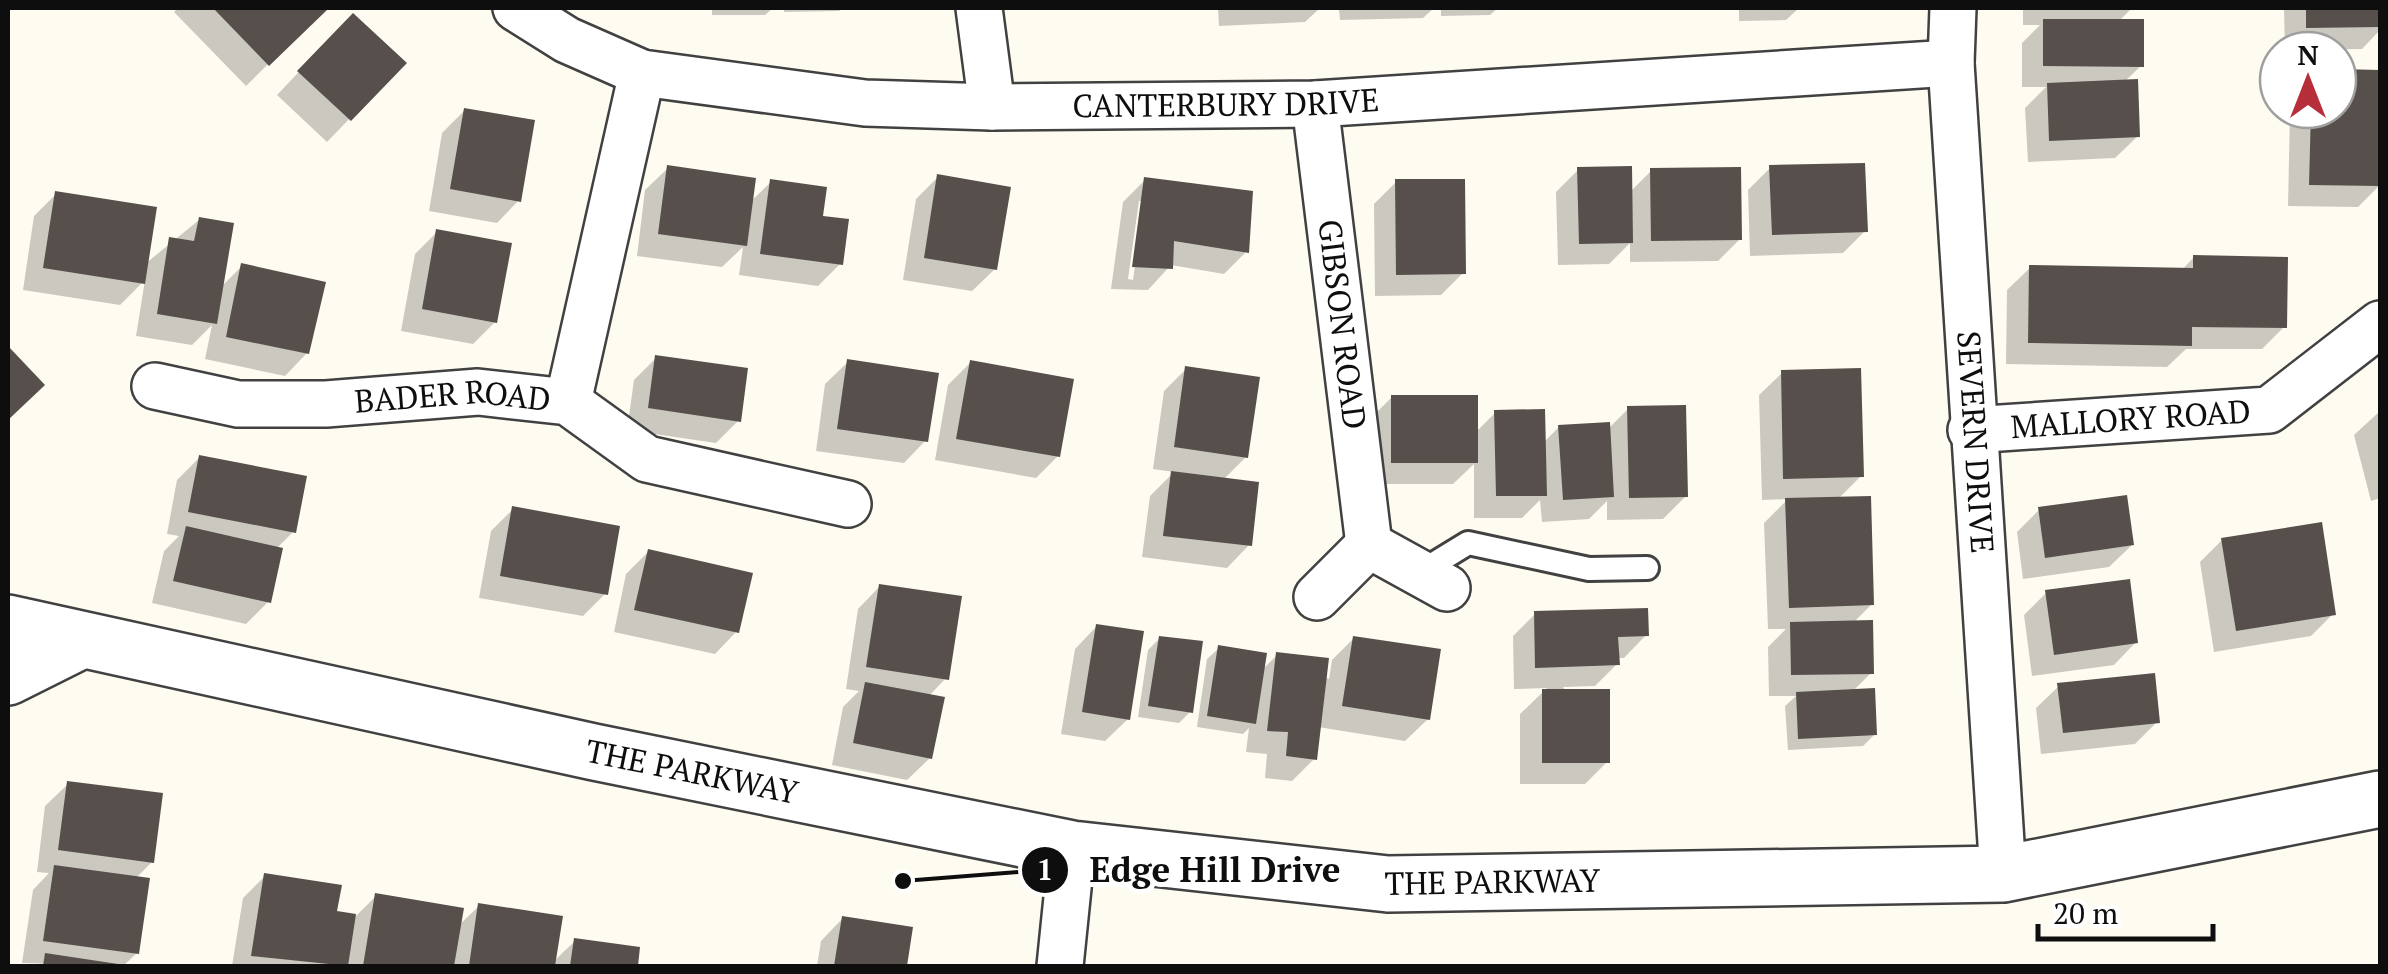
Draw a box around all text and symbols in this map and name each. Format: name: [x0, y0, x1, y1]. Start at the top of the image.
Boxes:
north arrow: [2258, 30, 2358, 130]
text: N: [2297, 36, 2319, 73]
street label: CANTERBURY DRIVE: [1072, 78, 1380, 126]
street label: GIBSON ROAD: [1309, 217, 1377, 431]
street label: SEVERN DRIVE: [1948, 330, 2004, 555]
street label: BADER ROAD: [353, 369, 553, 422]
street label: MALLORY ROAD: [2009, 389, 2252, 447]
street label: THE PARKWAY: [582, 729, 802, 813]
callout: Edge Hill Drive: [1020, 837, 1360, 902]
text: Edge Hill Drive: [1090, 846, 1340, 892]
text: 1: [1037, 849, 1053, 889]
street label: THE PARKWAY: [1384, 859, 1601, 904]
scale bar: [2038, 879, 2213, 941]
text: 20 m: [2053, 893, 2118, 933]

